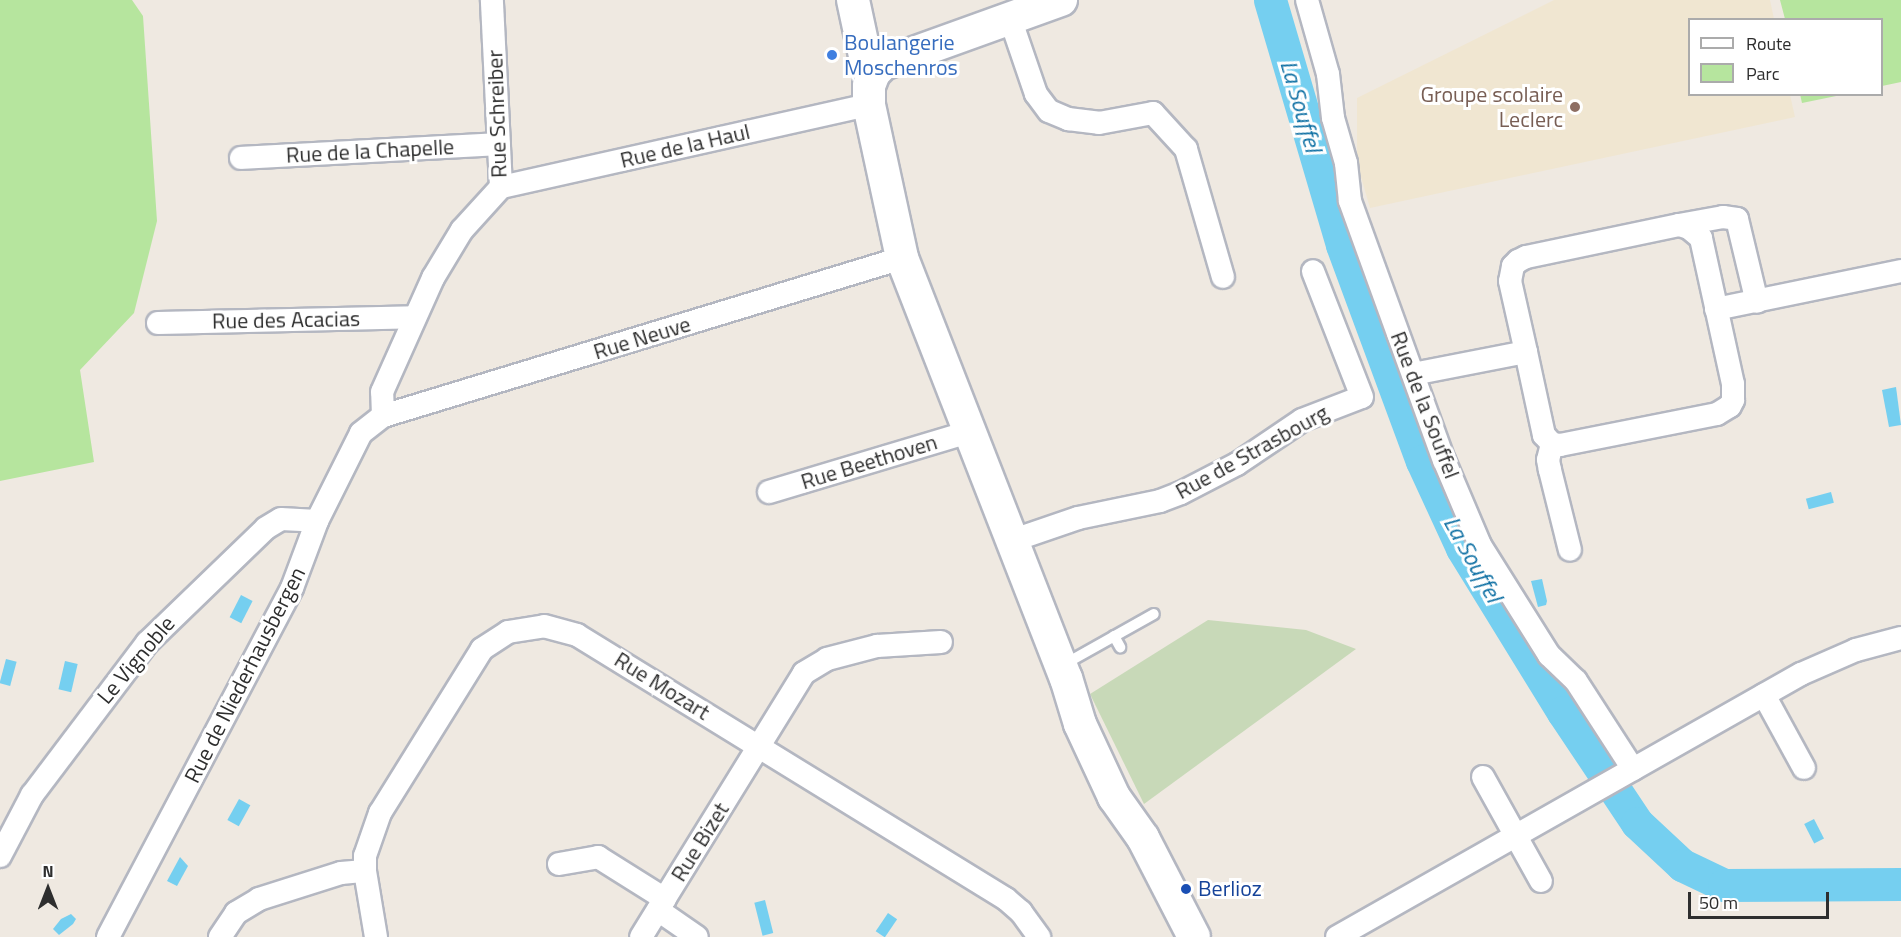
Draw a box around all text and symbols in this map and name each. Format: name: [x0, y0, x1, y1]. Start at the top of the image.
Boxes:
legend: [1688, 18, 1883, 96]
place label: Boulangerie Moschenros: [844, 29, 958, 80]
text: Route: [1746, 30, 1791, 57]
marker: Boulangerie Moschenros: [825, 48, 839, 62]
street label: Rue Schreiber: [482, 50, 512, 178]
water label: La Souffel: [1274, 57, 1328, 155]
text: Parc: [1746, 60, 1780, 87]
place label: Groupe scolaire Leclerc: [1420, 81, 1563, 132]
marker: Groupe scolaire Leclerc: [1568, 100, 1582, 114]
street label: Rue de la Haul: [618, 118, 752, 174]
street label: Rue de la Chapelle: [285, 133, 455, 169]
street label: Rue des Acacias: [212, 306, 360, 334]
street label: Rue Neuve: [590, 311, 694, 365]
street label: Rue de la Souffel: [1385, 328, 1465, 482]
street label: Rue de Strasbourg: [1171, 399, 1333, 505]
street label: Rue Beethoven: [798, 429, 940, 495]
water label: La Souffel: [1438, 511, 1508, 607]
street label: Rue de Niederhausbergen: [179, 563, 311, 787]
street label: Le Vignoble: [92, 611, 180, 709]
street label: Rue Mozart: [609, 646, 715, 726]
street label: Rue Bizet: [665, 798, 735, 886]
north arrow: [18, 859, 78, 919]
text: N: [42, 859, 54, 883]
place label: Berlioz: [1198, 876, 1262, 902]
scale bar: [1691, 880, 1832, 918]
marker: Berlioz: [1179, 882, 1193, 896]
text: 50 m: [1699, 889, 1738, 916]

